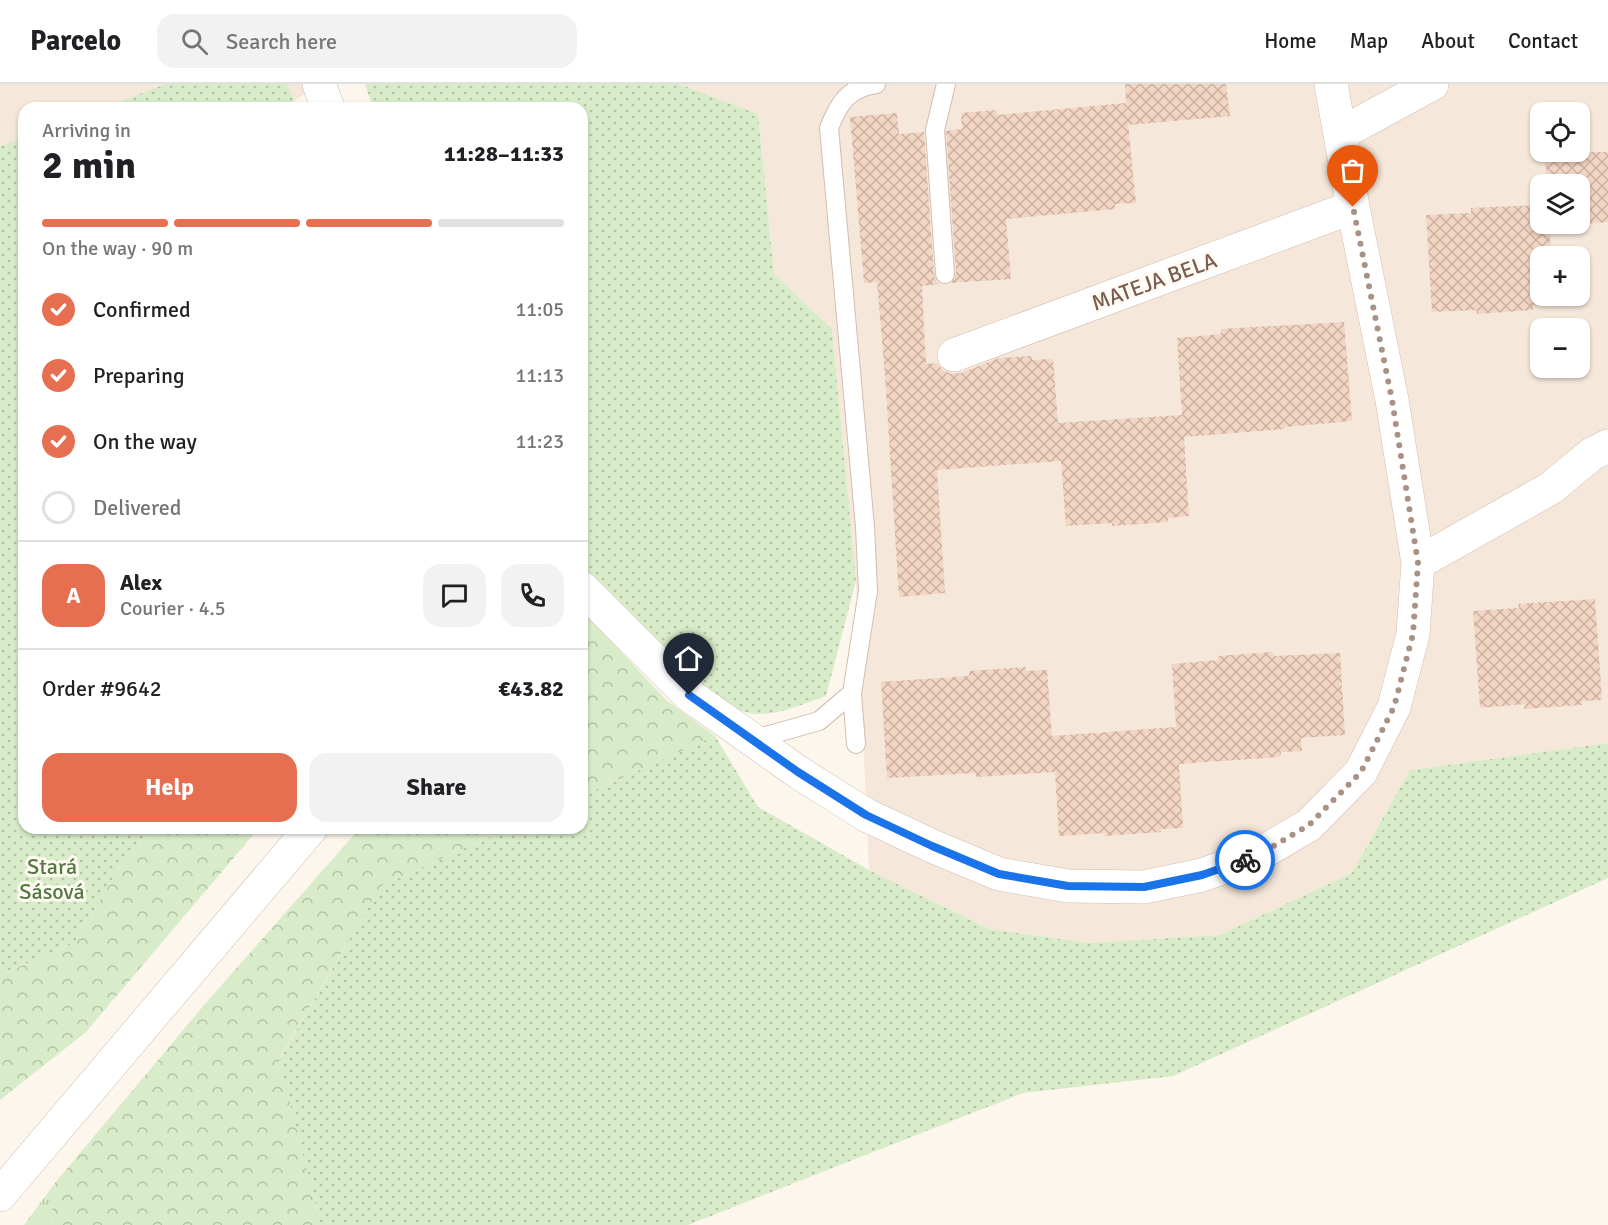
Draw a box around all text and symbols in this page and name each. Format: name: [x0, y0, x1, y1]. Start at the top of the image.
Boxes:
search box: [157, 14, 577, 68]
text: Parcelo: [30, 24, 121, 58]
icon: search: [178, 25, 211, 58]
text: Search here: [226, 28, 337, 55]
text: Home: [1264, 28, 1317, 54]
text: Map: [1350, 28, 1388, 54]
text: About: [1421, 28, 1475, 54]
text: Contact: [1508, 28, 1578, 54]
map controls: [1530, 102, 1590, 378]
button: locate: [1530, 102, 1590, 162]
text: Arriving in: [42, 118, 131, 143]
text: 11:28–11:33: [444, 140, 564, 167]
text: 2 min: [42, 141, 136, 189]
pin: [1327, 145, 1378, 207]
icon: bag: [1336, 154, 1369, 187]
button: layers: [1530, 174, 1590, 234]
text: On the way · 90 m: [42, 236, 193, 261]
street label: MATEJA BELA: [1088, 246, 1221, 317]
button: +: [1530, 246, 1590, 306]
icon: check: [42, 293, 75, 326]
text: Confirmed: [93, 296, 191, 323]
text: 11:05: [515, 297, 564, 322]
button: −: [1530, 318, 1590, 378]
icon: check: [42, 359, 75, 392]
text: Preparing: [93, 362, 185, 389]
text: 11:13: [515, 363, 564, 388]
icon: check: [42, 425, 75, 458]
text: On the way: [93, 428, 197, 455]
text: 11:23: [515, 429, 564, 454]
text: Delivered: [93, 494, 181, 521]
button: chat: [423, 564, 486, 627]
button: phone: [501, 564, 564, 627]
text: Alex: [120, 569, 162, 596]
text: A: [66, 582, 81, 609]
text: Courier · 4.5: [120, 596, 226, 621]
pin: [663, 633, 714, 695]
icon: home: [672, 642, 705, 675]
text: Order #9642: [42, 675, 162, 702]
text: €43.82: [498, 675, 564, 702]
button: Help: [42, 753, 297, 822]
button: Share: [309, 753, 564, 822]
courier: [1215, 830, 1275, 890]
icon: bike: [1229, 844, 1262, 877]
park label: Stará Sásová: [19, 853, 85, 905]

